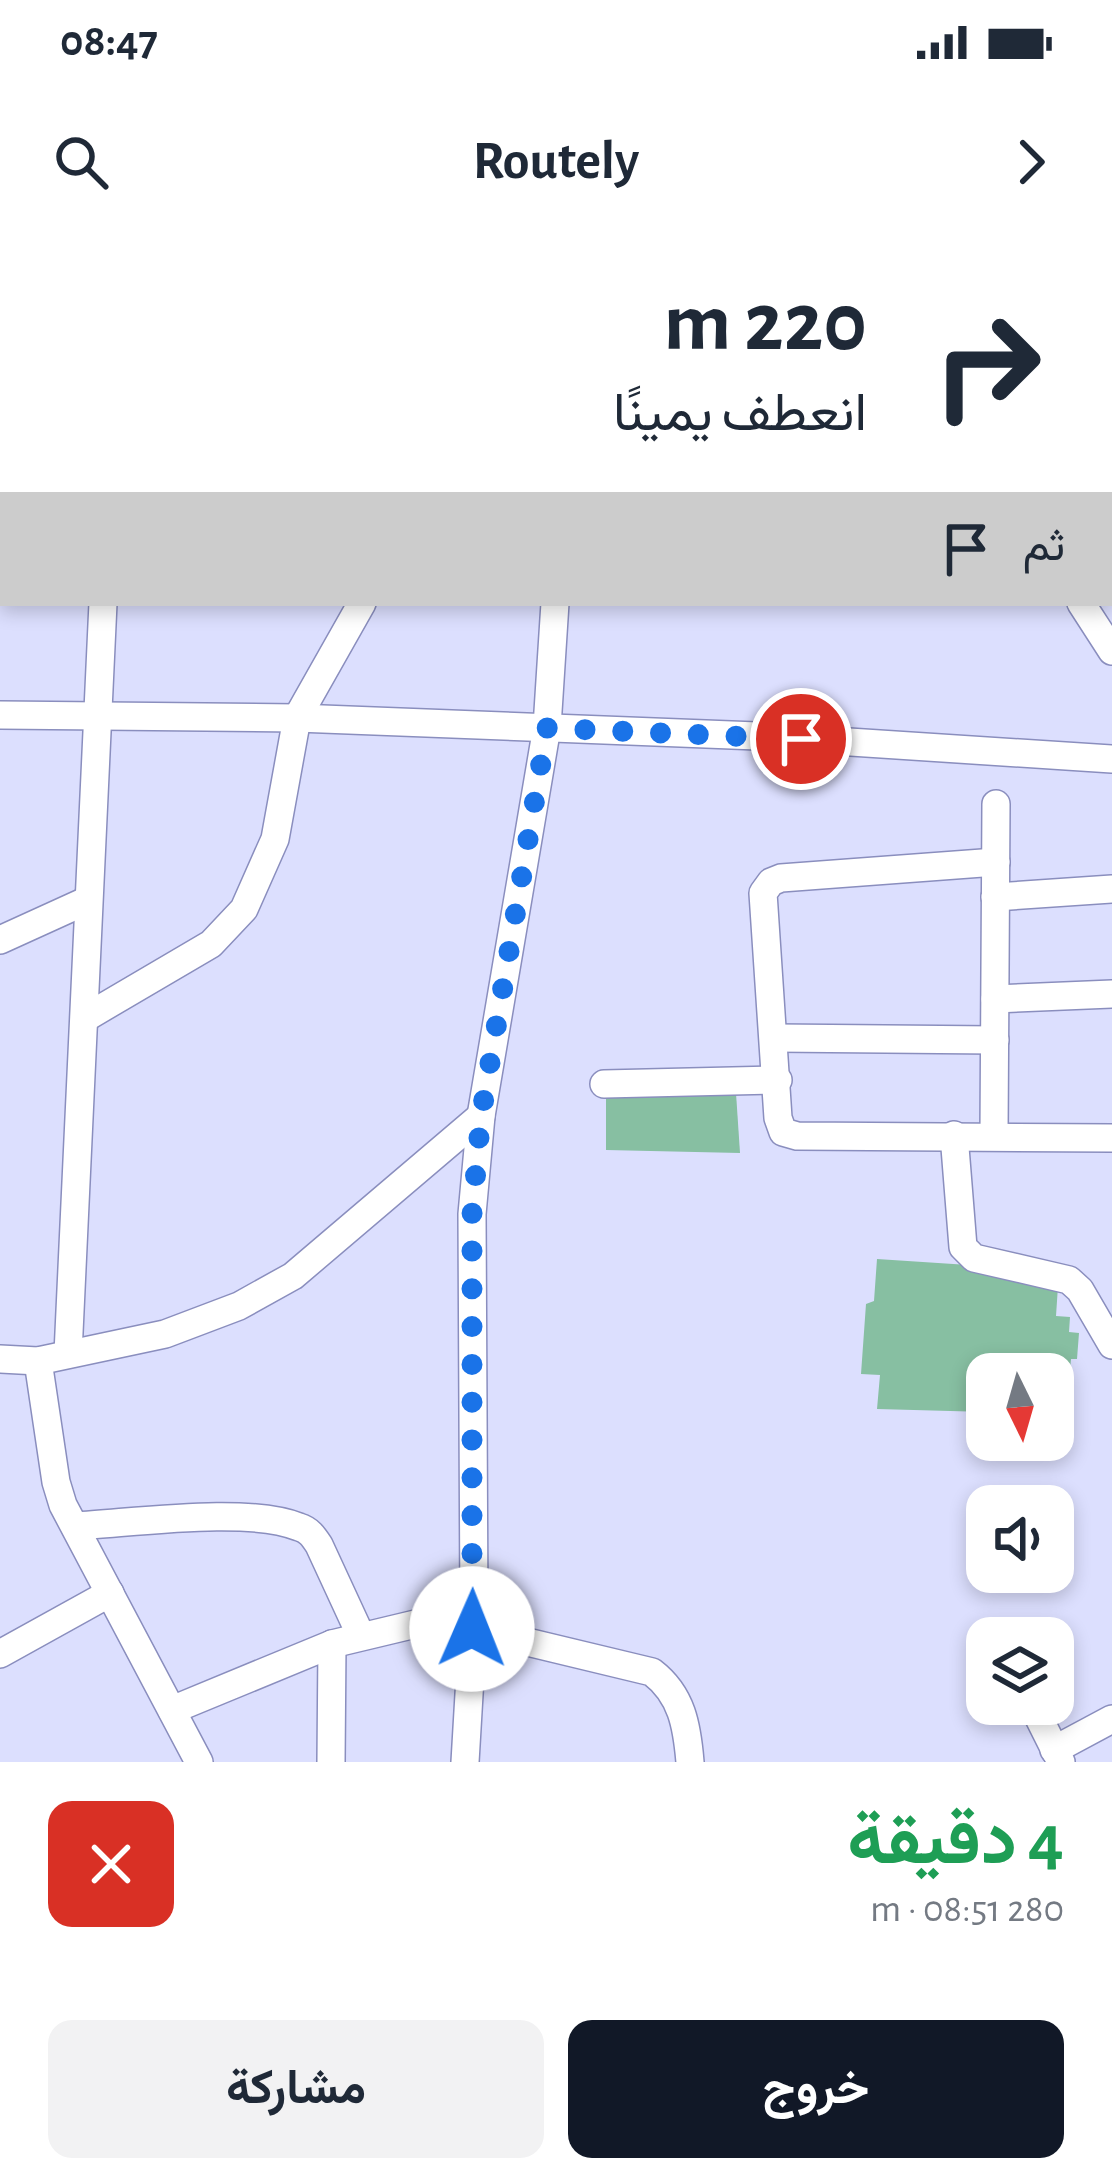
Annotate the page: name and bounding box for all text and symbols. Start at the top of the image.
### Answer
text: 08:47 [60,19,158,64]
icon: search [48,129,114,195]
icon: forward [998,129,1064,195]
text: Routely [473,135,639,189]
text: 220 m [664,282,867,366]
icon: right [909,288,1065,444]
text: انعطف يمينًا [613,387,867,441]
icon: arrive [933,516,999,582]
text: ثم [1023,524,1065,569]
pin [750,688,852,790]
icon: arrive [768,706,834,772]
north arrow [966,1353,1074,1461]
map controls [966,1353,1074,1725]
button: sound [966,1485,1074,1593]
position arrow [409,1566,535,1692]
button: layers [966,1617,1074,1725]
button: close [48,1801,174,1927]
text: 4 دقيقة [847,1805,1064,1877]
text: 280 m · 08:51 [870,1890,1064,1929]
button: مشاركة [48,2020,544,2158]
button: خروج [568,2020,1064,2158]

